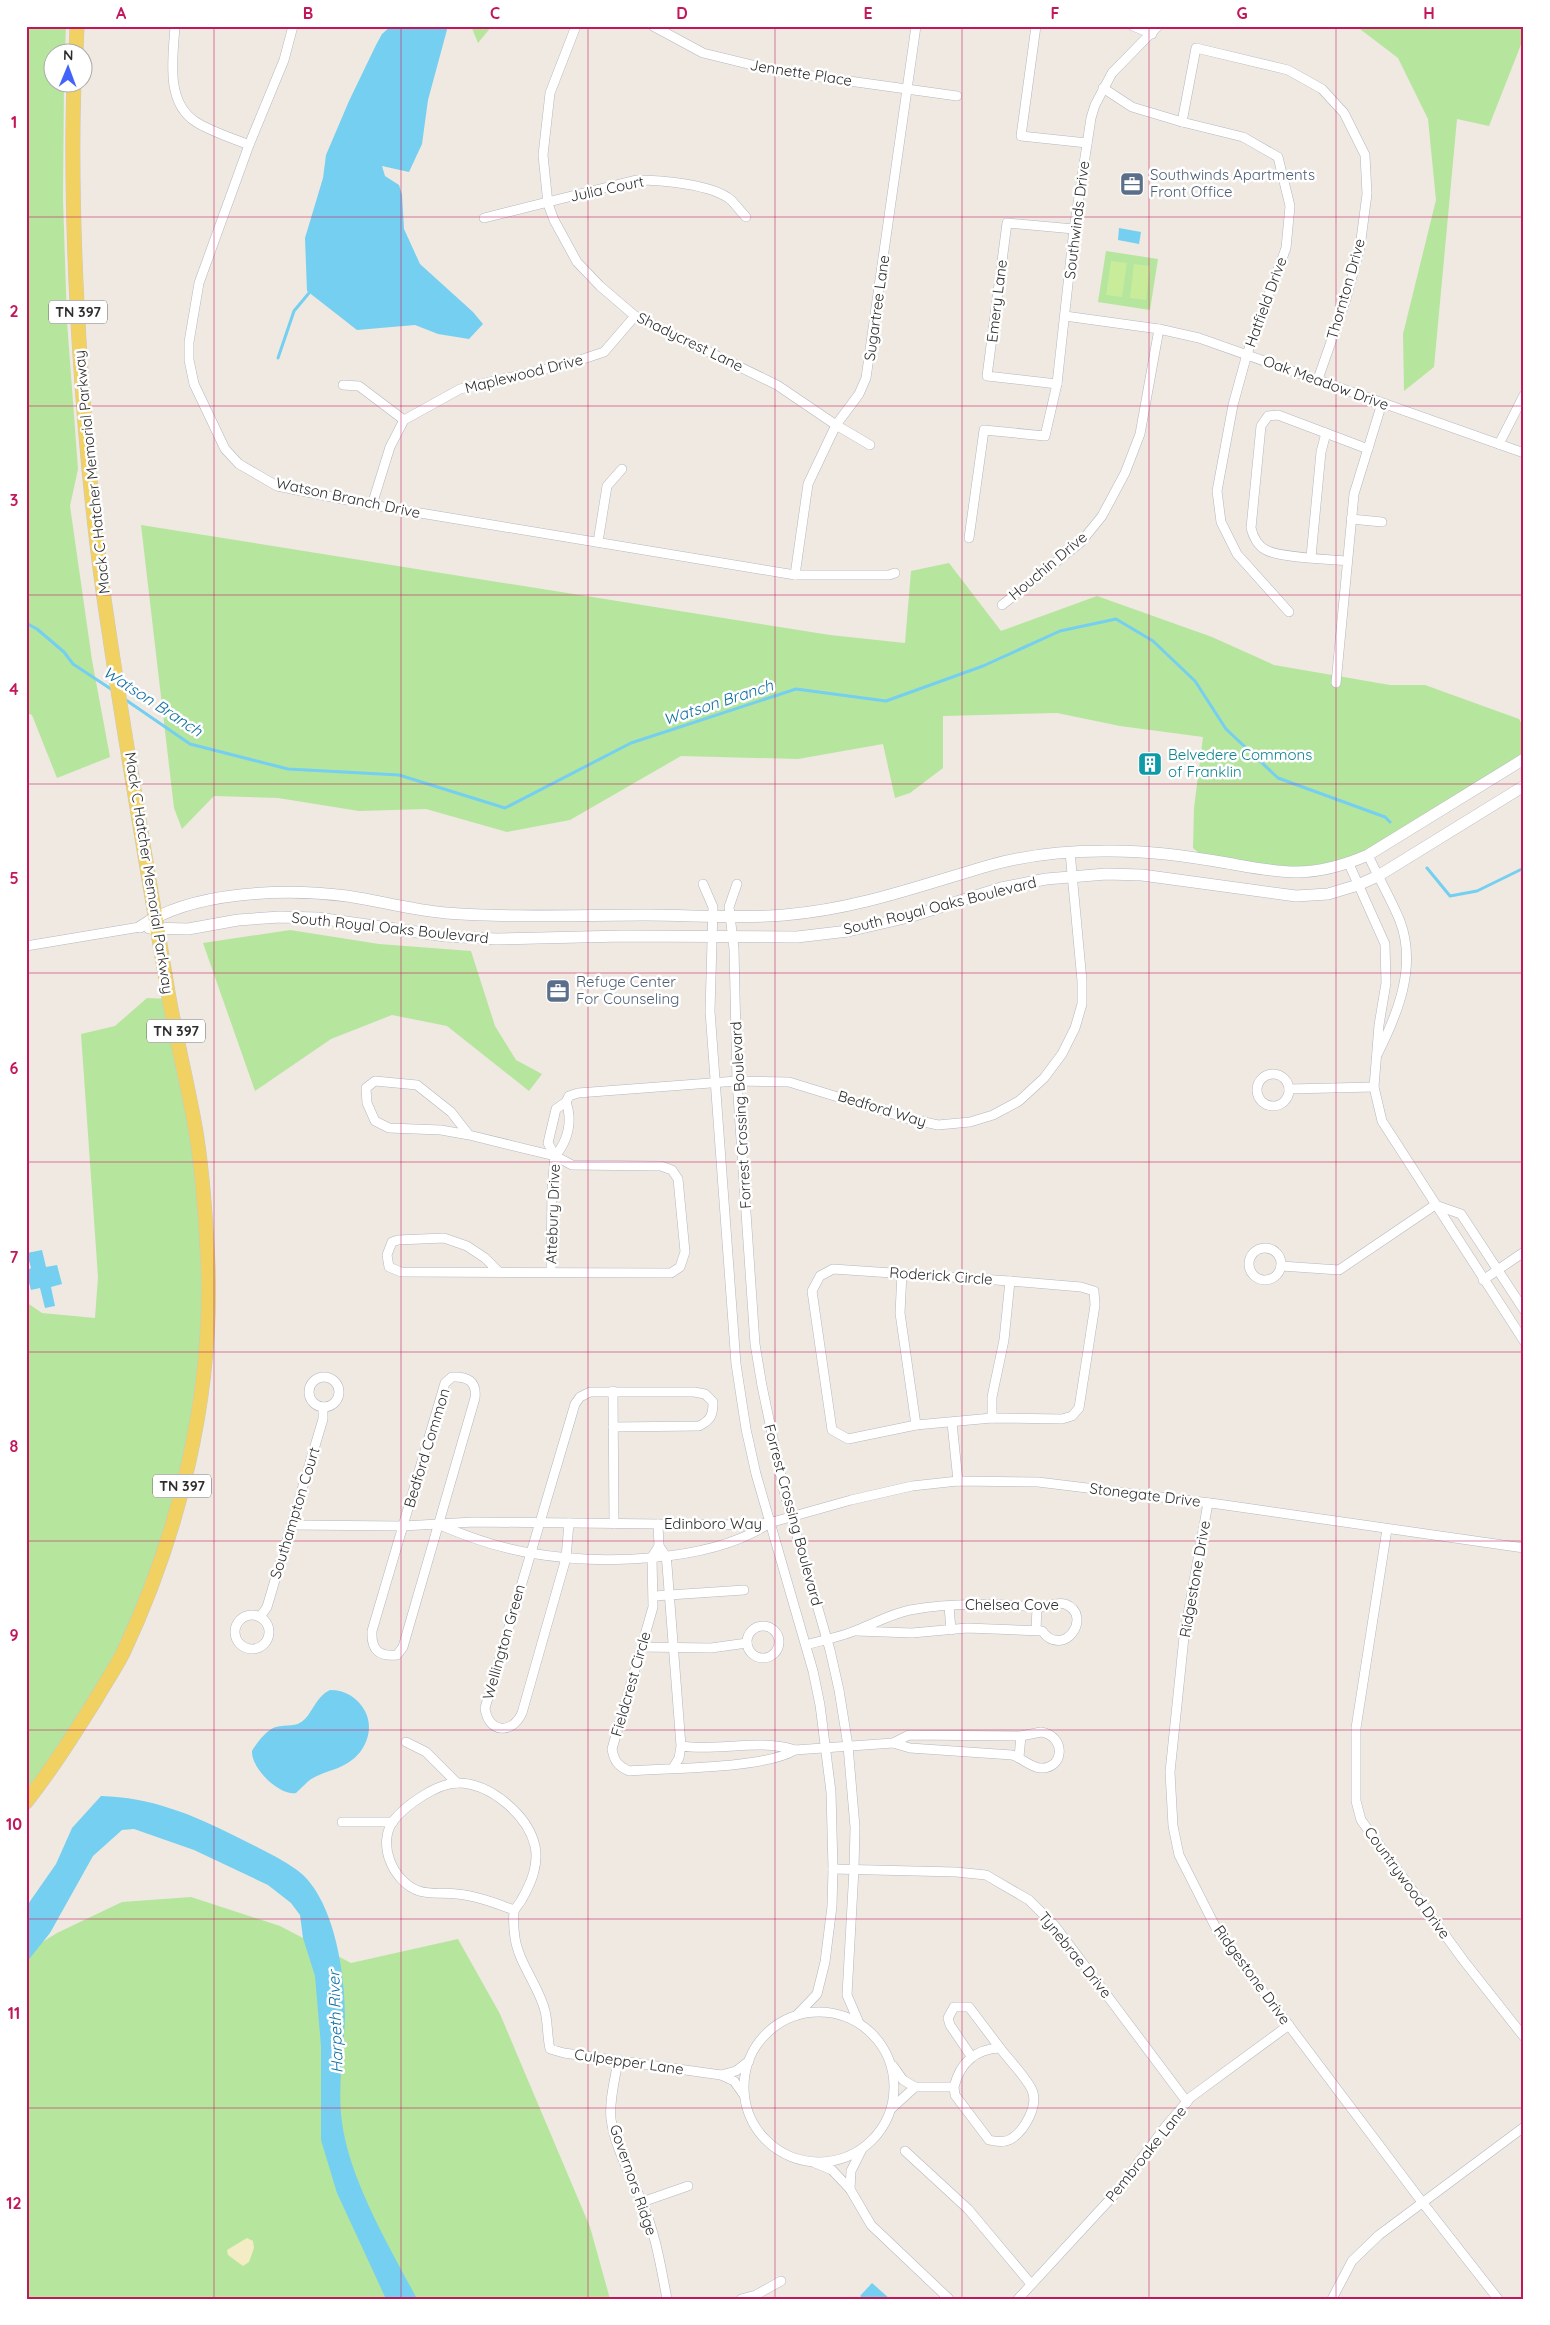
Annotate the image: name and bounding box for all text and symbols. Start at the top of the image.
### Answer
text: A [116,3,127,23]
text: B [303,3,313,23]
text: C [490,3,500,23]
text: D [676,3,688,23]
text: E [863,3,873,23]
text: F [1051,3,1060,23]
text: G [1236,3,1248,23]
text: H [1423,3,1435,23]
north arrow [42,42,92,92]
text: N [63,46,74,64]
street label: Jennette Place [749,55,854,90]
text: 1 [11,112,17,132]
street label: Southwinds Drive [1060,160,1093,280]
place label: Southwinds Apartments Front Office [1150,165,1315,201]
street label: Julia Court [568,171,646,206]
office icon: Southwinds Apartments Front Office [1119,171,1145,197]
street label: Thornton Drive [1322,236,1369,341]
street label: Sugartree Lane [860,254,893,362]
street label: Hatfield Drive [1240,254,1291,350]
street label: Emery Lane [982,258,1011,343]
road number: TN 397 [49,300,107,324]
text: 2 [9,301,19,321]
street label: Shadycrest Lane [634,308,746,375]
street label: Mack C Hatcher Memorial Parkway [69,349,114,595]
street label: Maplewood Drive [463,350,585,397]
street label: Oak Meadow Drive [1261,351,1392,414]
street label: Watson Branch Drive [274,473,422,522]
text: 3 [10,490,18,510]
street label: Houchin Drive [1005,527,1091,604]
water label: Watson Branch [100,662,207,741]
water label: Watson Branch [661,675,776,729]
text: 4 [9,679,19,699]
place label: Belvedere Commons of Franklin [1168,745,1312,781]
street label: Mack C Hatcher Memorial Parkway [121,751,178,995]
building icon: Belvedere Commons of Franklin [1137,751,1163,777]
text: 5 [9,868,19,888]
street label: South Royal Oaks Boulevard [841,872,1038,939]
street label: South Royal Oaks Boulevard [291,908,490,947]
place label: Refuge Center For Counseling [576,972,679,1008]
office icon: Refuge Center For Counseling [545,978,571,1004]
road number: TN 397 [147,1019,205,1042]
street label: Forrest Crossing Boulevard [726,1021,755,1209]
text: 6 [10,1058,19,1078]
street label: Bedford Way [835,1086,929,1131]
street label: Attebury Drive [541,1164,564,1264]
text: 7 [10,1247,19,1267]
street label: Roderick Circle [889,1262,993,1289]
street label: Bedford Common [399,1386,454,1510]
street label: Forrest Crossing Boulevard [760,1422,827,1608]
text: 8 [10,1436,19,1456]
street label: Southampton Court [265,1445,324,1581]
road number: TN 397 [153,1474,211,1498]
street label: Stonegate Drive [1088,1478,1202,1511]
street label: Edinboro Way [664,1514,762,1533]
street label: Ridgestone Drive [1175,1519,1214,1639]
street label: Wellington Green [478,1582,529,1702]
street label: Chelsea Cove [965,1595,1059,1614]
text: 9 [9,1625,19,1645]
street label: Fieldcrest Circle [606,1629,655,1739]
text: 10 [6,1814,22,1834]
street label: Countrywood Drive [1360,1823,1455,1943]
street label: Tynebrae Drive [1035,1908,1116,2002]
street label: Ridgestone Drive [1210,1921,1295,2028]
water label: Harpeth River [323,1968,347,2074]
text: 11 [8,2003,20,2023]
street label: Culpepper Lane [573,2044,685,2079]
street label: Pembroake Lane [1101,2102,1190,2206]
street label: Governors Ridge [606,2122,661,2238]
text: 12 [6,2193,22,2213]

